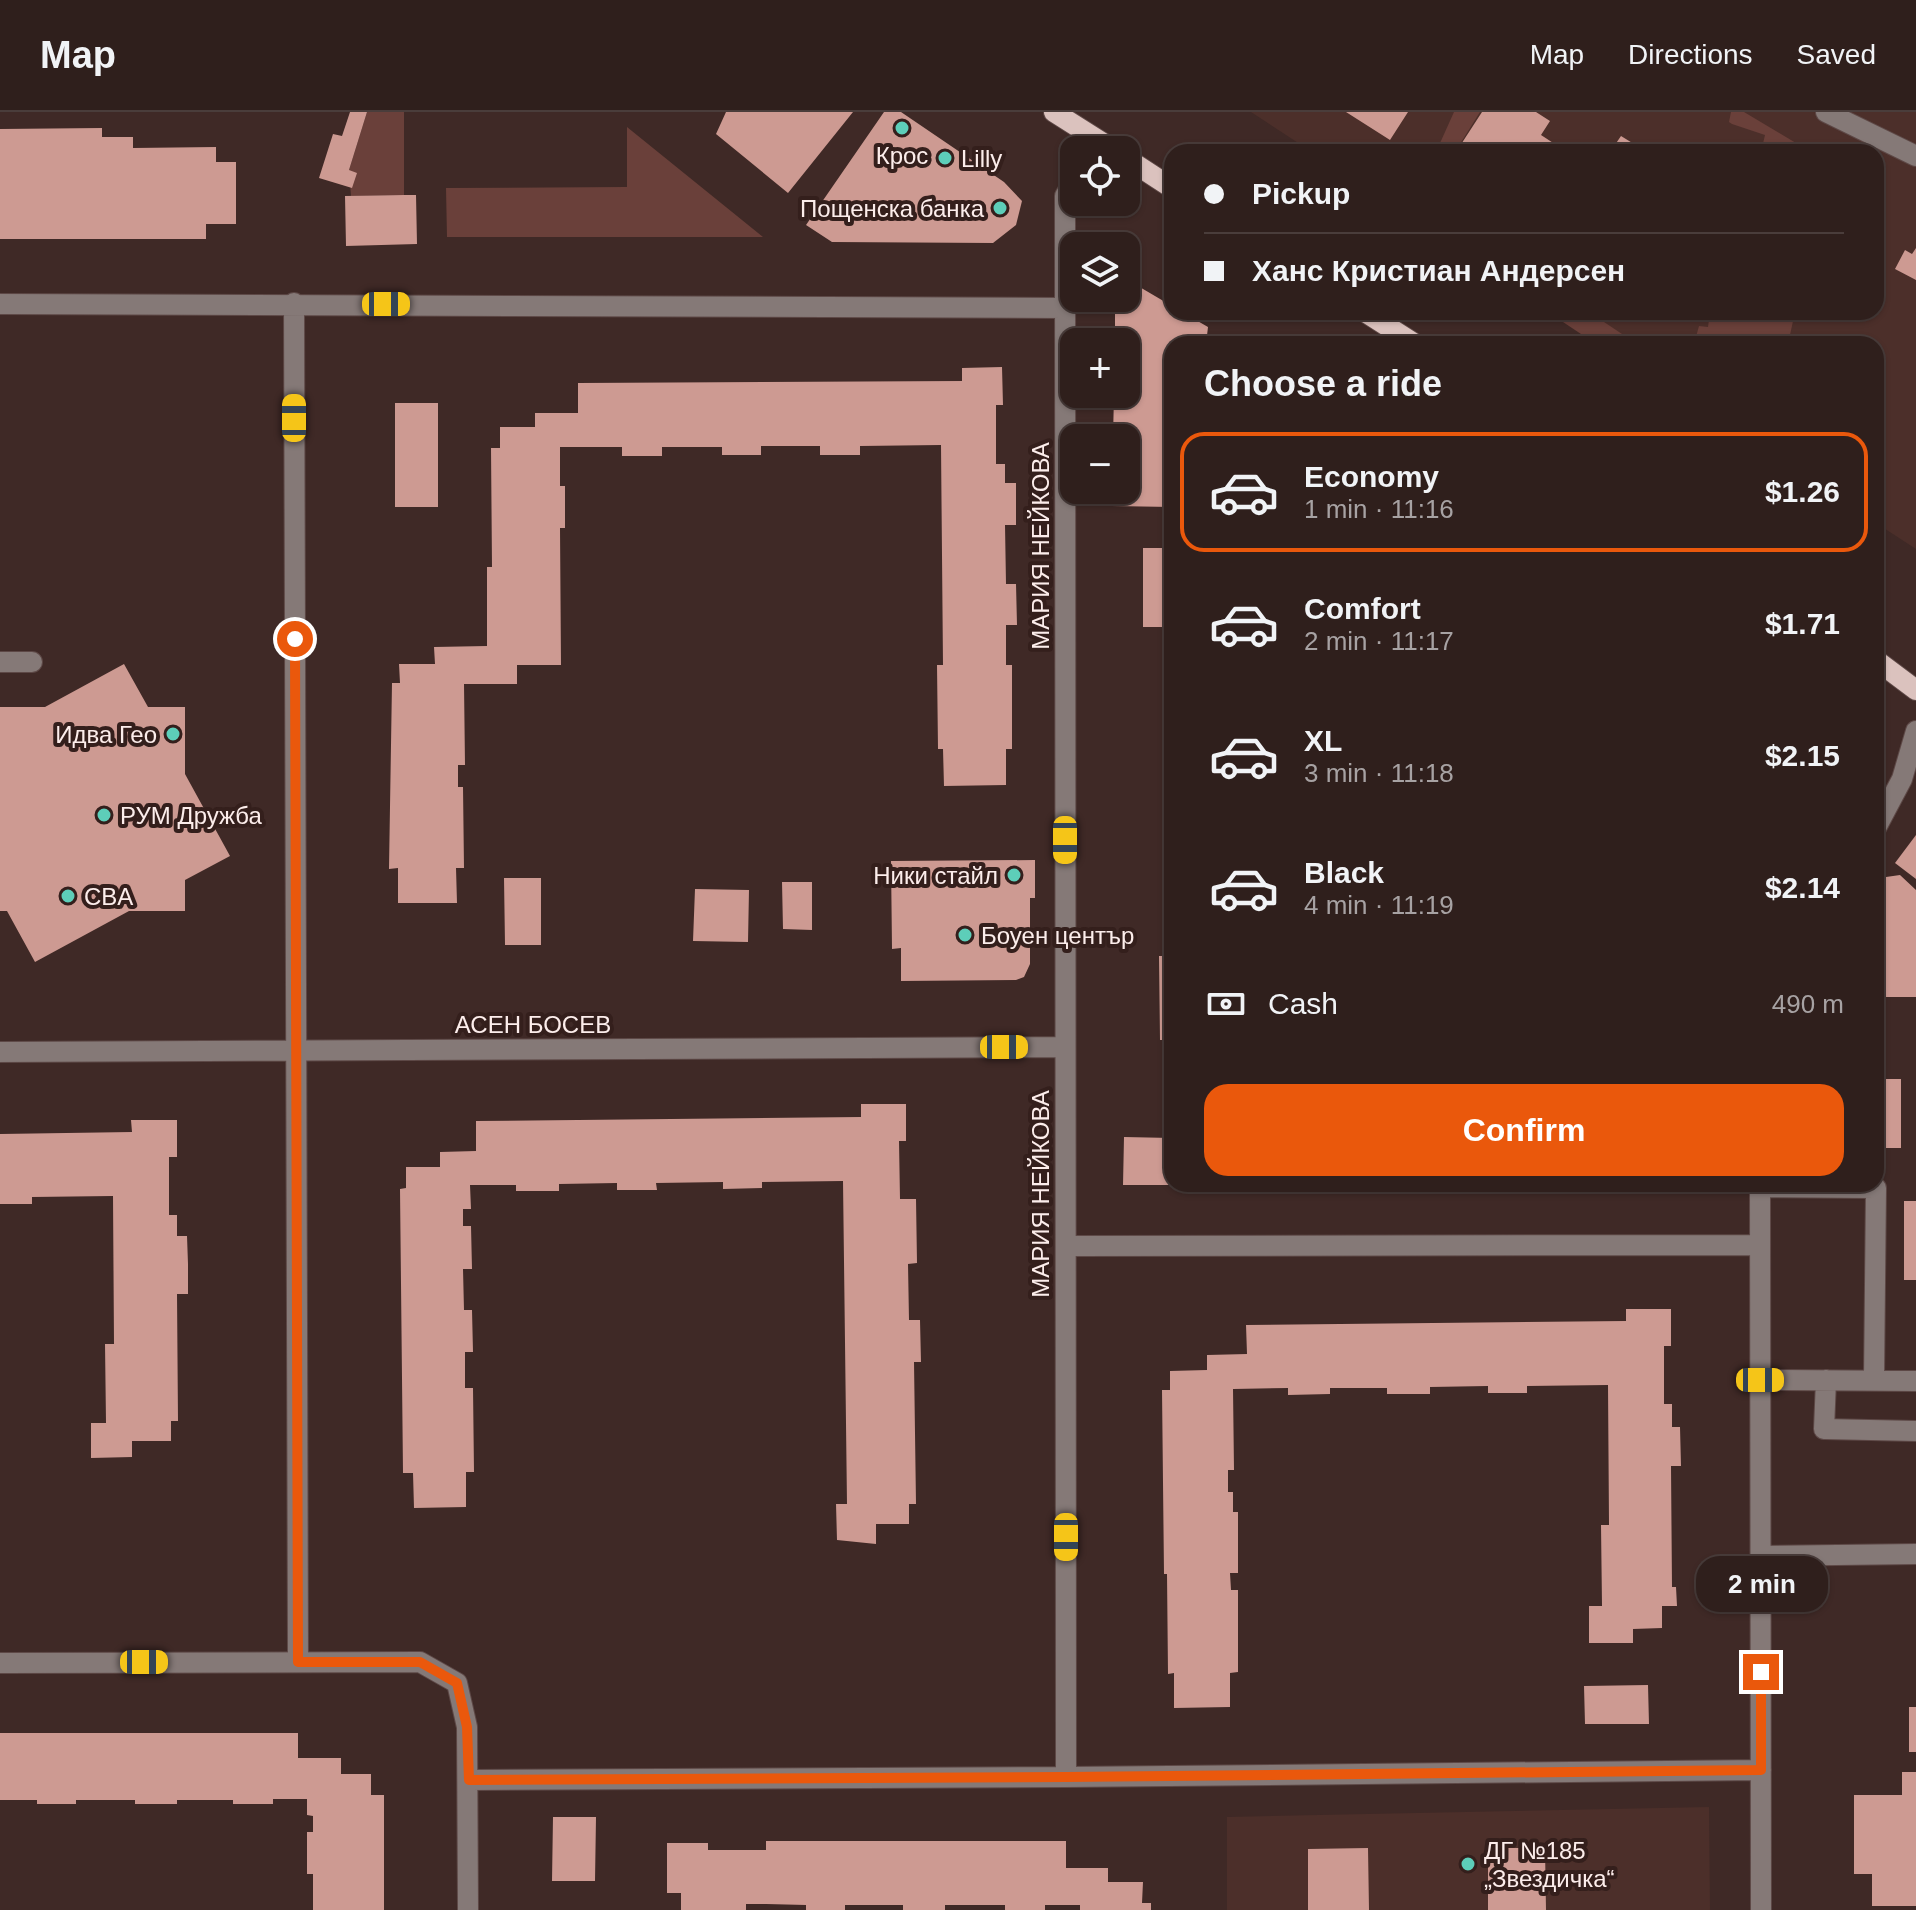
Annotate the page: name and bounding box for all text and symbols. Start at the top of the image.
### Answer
text: Map [40,34,116,76]
text: Map [1530,39,1584,70]
text: Directions [1628,39,1753,70]
text: Saved [1797,39,1876,70]
marker: Крос [893,119,911,137]
map controls [1060,136,1140,504]
button: locate [1060,136,1140,216]
place label: Крос [876,142,928,169]
place label: Lilly [961,145,1002,172]
marker: Lilly [936,149,954,167]
text: Pickup [1252,177,1350,210]
place label: Пощенска банка [800,195,985,222]
marker: Пощенска банка [991,199,1009,217]
button: layers [1060,232,1140,312]
text: Ханс Кристиан Андерсен [1252,254,1625,287]
car [362,292,410,316]
button: + [1060,328,1140,408]
text: Choose a ride [1204,363,1442,404]
car [282,394,306,442]
button: − [1060,424,1140,504]
street label: МАРИЯ НЕЙКОВА [1027,442,1054,650]
icon: car [1208,456,1280,528]
text: Economy [1304,460,1439,493]
text: $1.26 [1765,475,1840,508]
text: 1 min · 11:16 [1304,494,1454,524]
icon: car [1208,588,1280,660]
text: Comfort [1304,592,1421,625]
text: $1.71 [1765,607,1840,640]
route start [277,621,313,657]
text: 2 min · 11:17 [1304,626,1454,656]
icon: car [1208,720,1280,792]
place label: Идва Гео [55,721,157,748]
text: XL [1304,724,1342,757]
marker: Идва Гео [164,725,182,743]
text: $2.15 [1765,739,1840,772]
text: 3 min · 11:18 [1304,758,1454,788]
place label: РУМ Дружба [120,802,263,829]
marker: РУМ Дружба [95,806,113,824]
car [1053,816,1077,864]
icon: car [1208,852,1280,924]
text: Black [1304,856,1384,889]
place label: Ники стайл [873,862,998,889]
marker: Ники стайл [1005,866,1023,884]
text: $2.14 [1765,871,1840,904]
place label: CBA [84,883,133,910]
marker: CBA [59,887,77,905]
text: 4 min · 11:19 [1304,890,1454,920]
place label: Боуен център [981,922,1134,949]
marker: Боуен център [956,926,974,944]
icon: cash [1204,982,1248,1026]
text: Cash [1268,987,1338,1020]
text: 490 m [1772,989,1844,1019]
street label: АСЕН БОСЕВ [455,1011,611,1038]
car [980,1035,1028,1059]
button: Confirm [1204,1084,1844,1176]
street label: МАРИЯ НЕЙКОВА [1027,1090,1054,1298]
car [1736,1368,1784,1392]
car [1054,1513,1078,1561]
callout: 2 min [1695,1556,1827,1612]
text: 2 min [1728,1569,1796,1599]
car [120,1650,168,1674]
route end [1743,1654,1779,1690]
place label: ДГ №185 „Звездичка“ [1484,1837,1615,1892]
marker: ДГ №185 „Звездичка“ [1459,1855,1477,1873]

